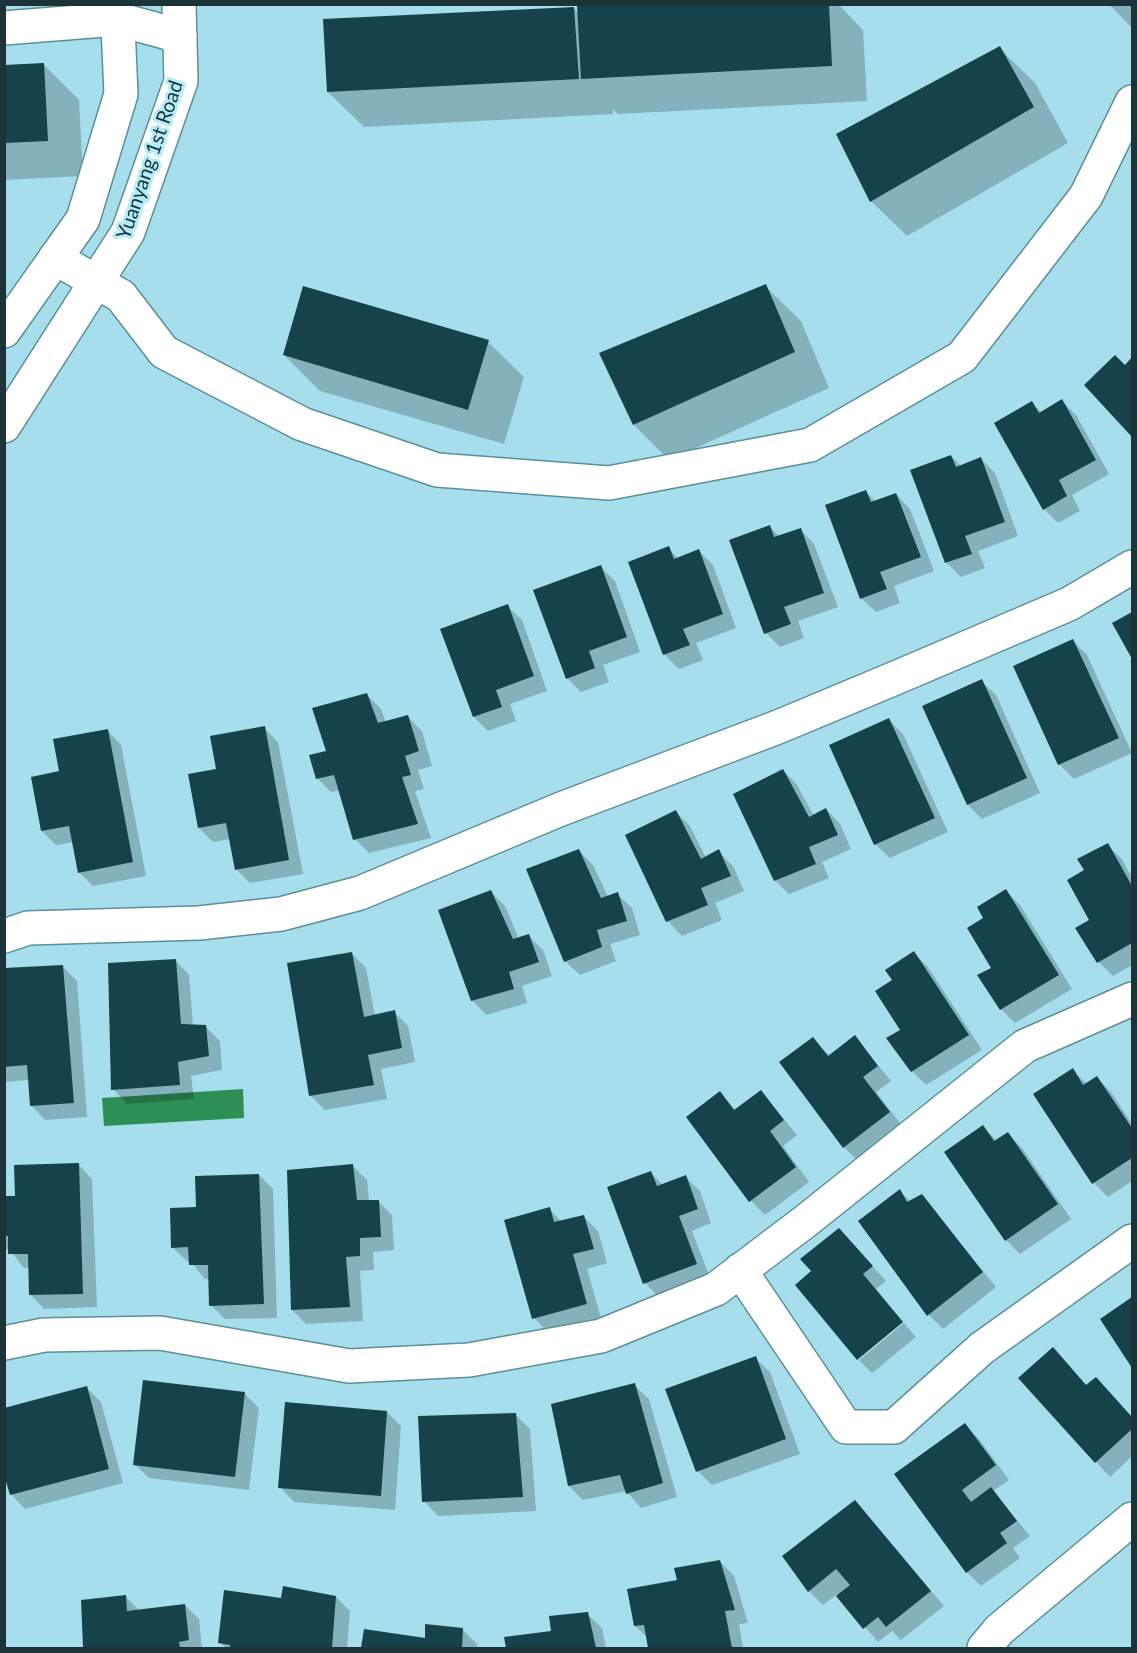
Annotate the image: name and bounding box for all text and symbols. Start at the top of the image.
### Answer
street label: Yuanyang 1st Road [112,77,188,243]

